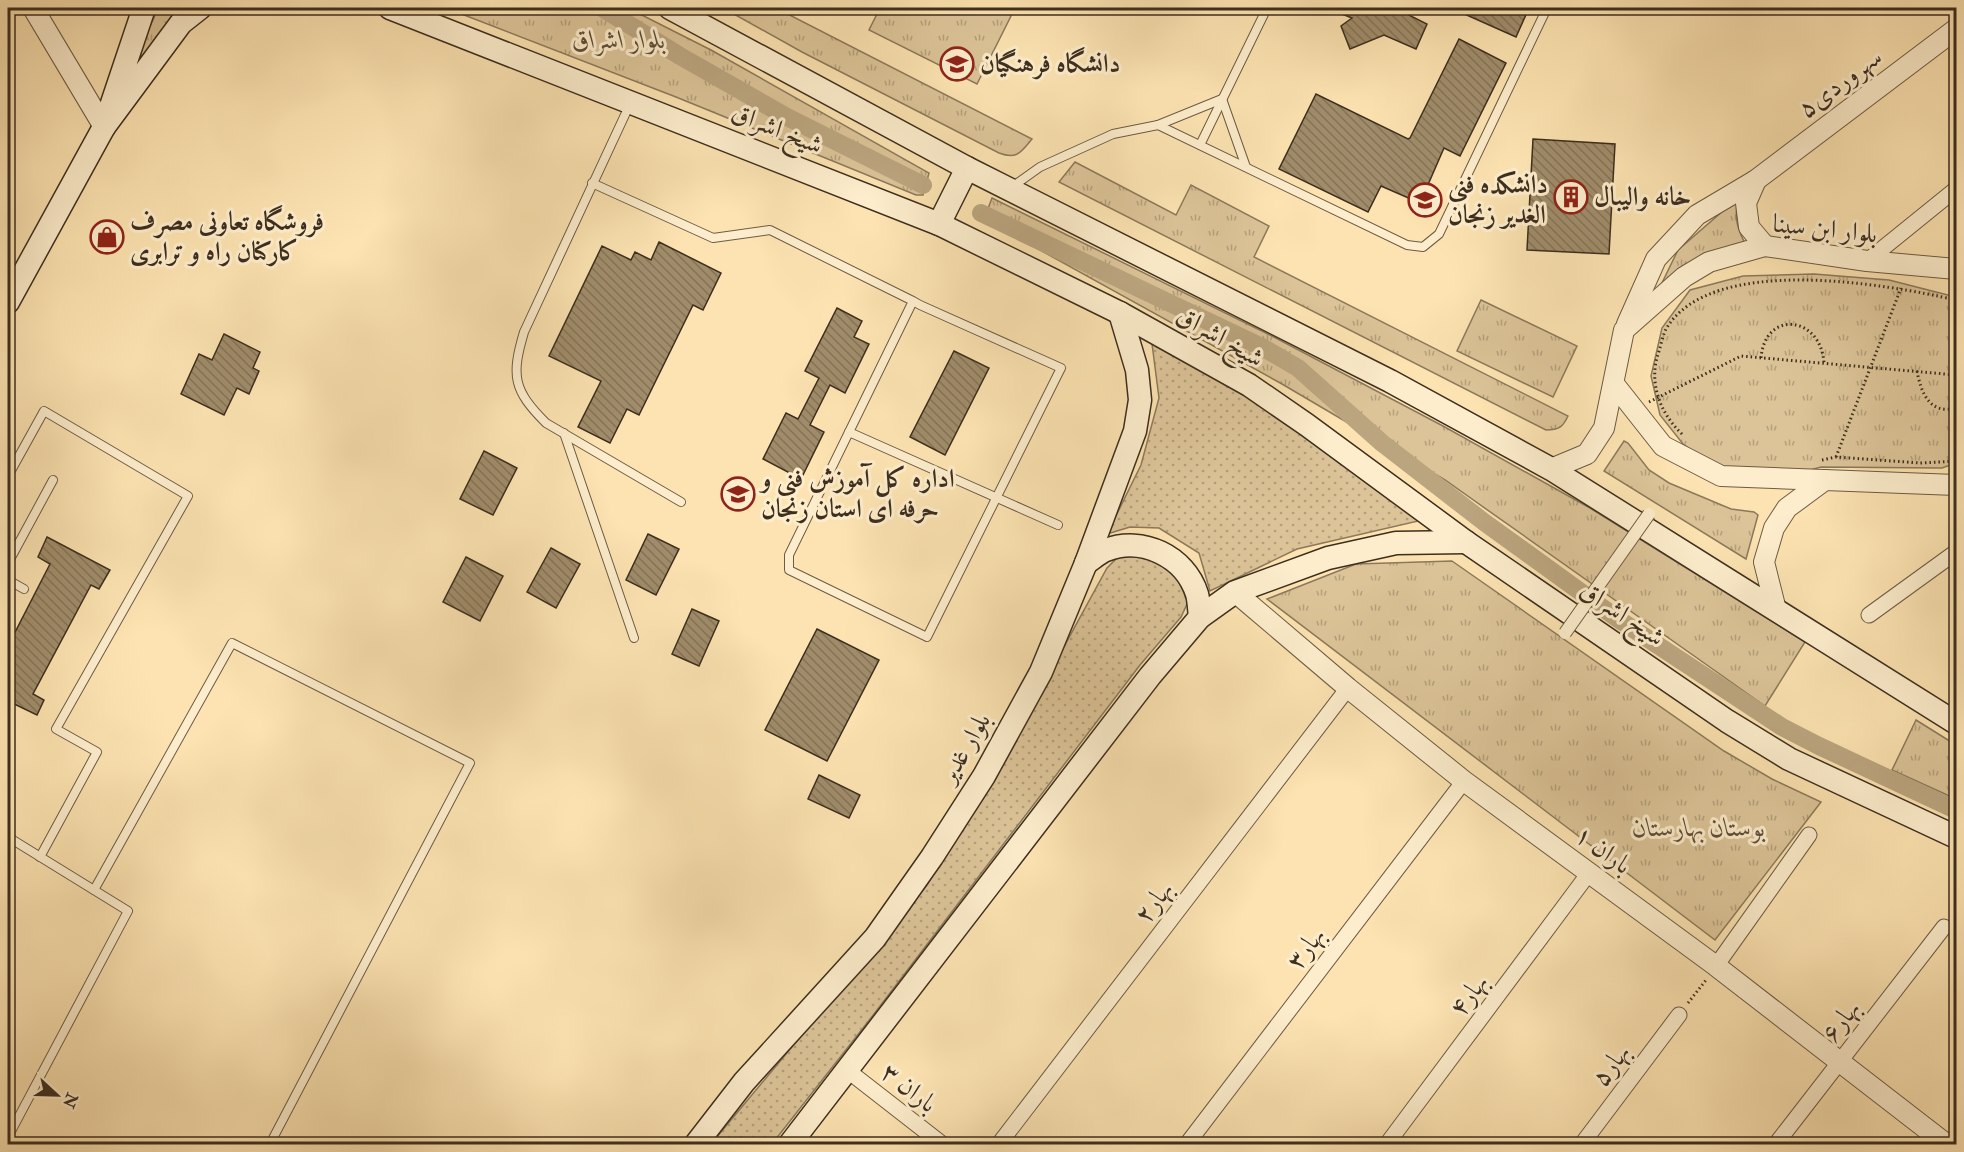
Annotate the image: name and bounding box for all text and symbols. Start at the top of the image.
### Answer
park label: بلوار اشراق [572,24,666,56]
street label: سهروردی۵ [1791,41,1889,125]
school or university icon: دانشگاه فرهنگیان [939,46,975,82]
place label: دانشگاه فرهنگیان [980,46,1120,80]
street label: شیخ اشراق [724,96,827,168]
place label: دانشکده فنی الغدیر زنجان [1448,169,1548,231]
building icon: خانه والیبال [1553,179,1589,215]
place label: خانه والیبال [1594,181,1691,213]
school or university icon: دانشکده فنی الغدیر زنجان [1407,182,1443,218]
place label: فروشگاه تعاونی مصرف کارکنان راه و ترابری [130,204,324,268]
street label: بلوار ابن سینا [1771,208,1879,250]
shop icon: فروشگاه تعاونی مصرف کارکنان راه و ترابری [89,219,125,255]
street label: شیخ اشراق [1167,299,1269,381]
place label: اداره کل آموزش فنی و حرفه ای استان زنجان [758,462,955,525]
school or university icon: اداره کل آموزش فنی و حرفه ای استان زنجان [720,476,756,512]
street label: شیخ اشراق [1569,574,1671,660]
street label: بلوار غدیر [931,707,998,792]
park label: بوستان بهارستان [1632,812,1766,844]
street label: باران ۱ [1568,819,1638,881]
street label: بهار۲ [1128,874,1180,930]
street label: بهار۳ [1280,920,1332,976]
street label: بهار۴ [1443,967,1495,1023]
street label: بهار۶ [1814,993,1868,1049]
street label: بهار۵ [1585,1037,1637,1093]
street label: باران ۳ [875,1056,943,1120]
north arrow [27,1065,87,1125]
text: N [58,1089,82,1111]

